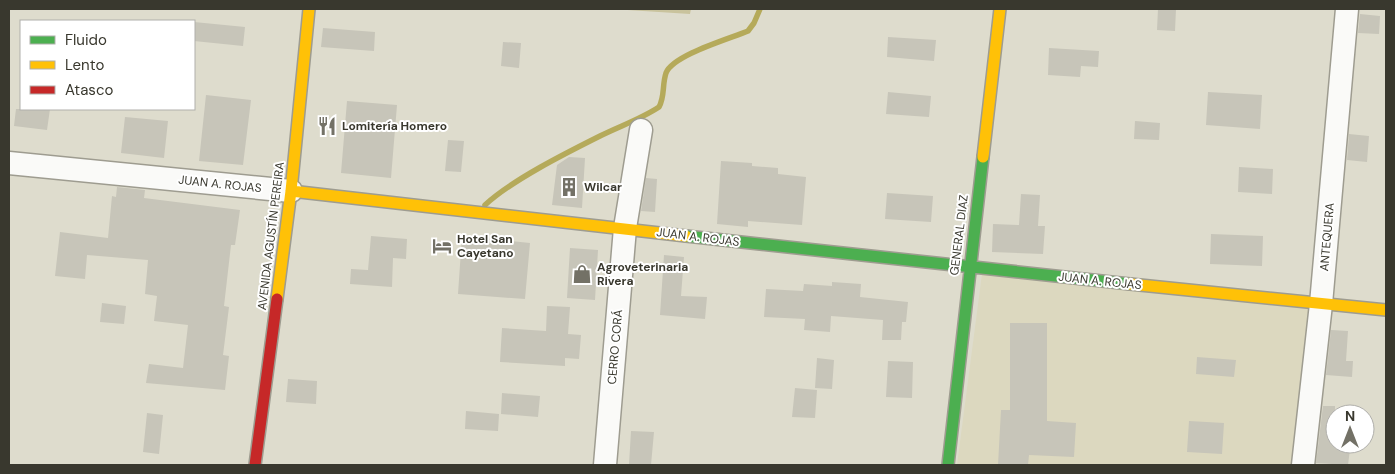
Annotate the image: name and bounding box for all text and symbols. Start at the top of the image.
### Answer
legend [20,20,195,110]
text: Fluido [65,30,107,50]
text: Lento [65,55,104,75]
text: Atasco [65,80,113,100]
restaurant icon: Lomitería Homero [316,115,338,137]
place label: Lomitería Homero [342,118,447,134]
street label: AVENIDA AGUSTÍN PEREIRA [254,161,288,311]
street label: JUAN A. ROJAS [178,172,262,196]
building icon: Wilcar [558,176,580,198]
place label: Wilcar [584,179,622,195]
street label: GENERAL DIAZ [946,194,972,276]
street label: ANTEQUERA [1316,202,1338,272]
street label: JUAN A. ROJAS [656,224,740,250]
place label: Hotel San Cayetano [457,231,514,261]
hotel icon: Hotel San Cayetano [431,235,453,257]
place label: Agroveterinaria Rivera [597,259,688,289]
shop icon: Agroveterinaria Rivera [571,263,593,285]
street label: JUAN A. ROJAS [1058,269,1142,293]
street label: CERRO CORÁ [604,309,626,385]
north arrow [1325,404,1375,454]
text: N [1345,407,1355,425]

